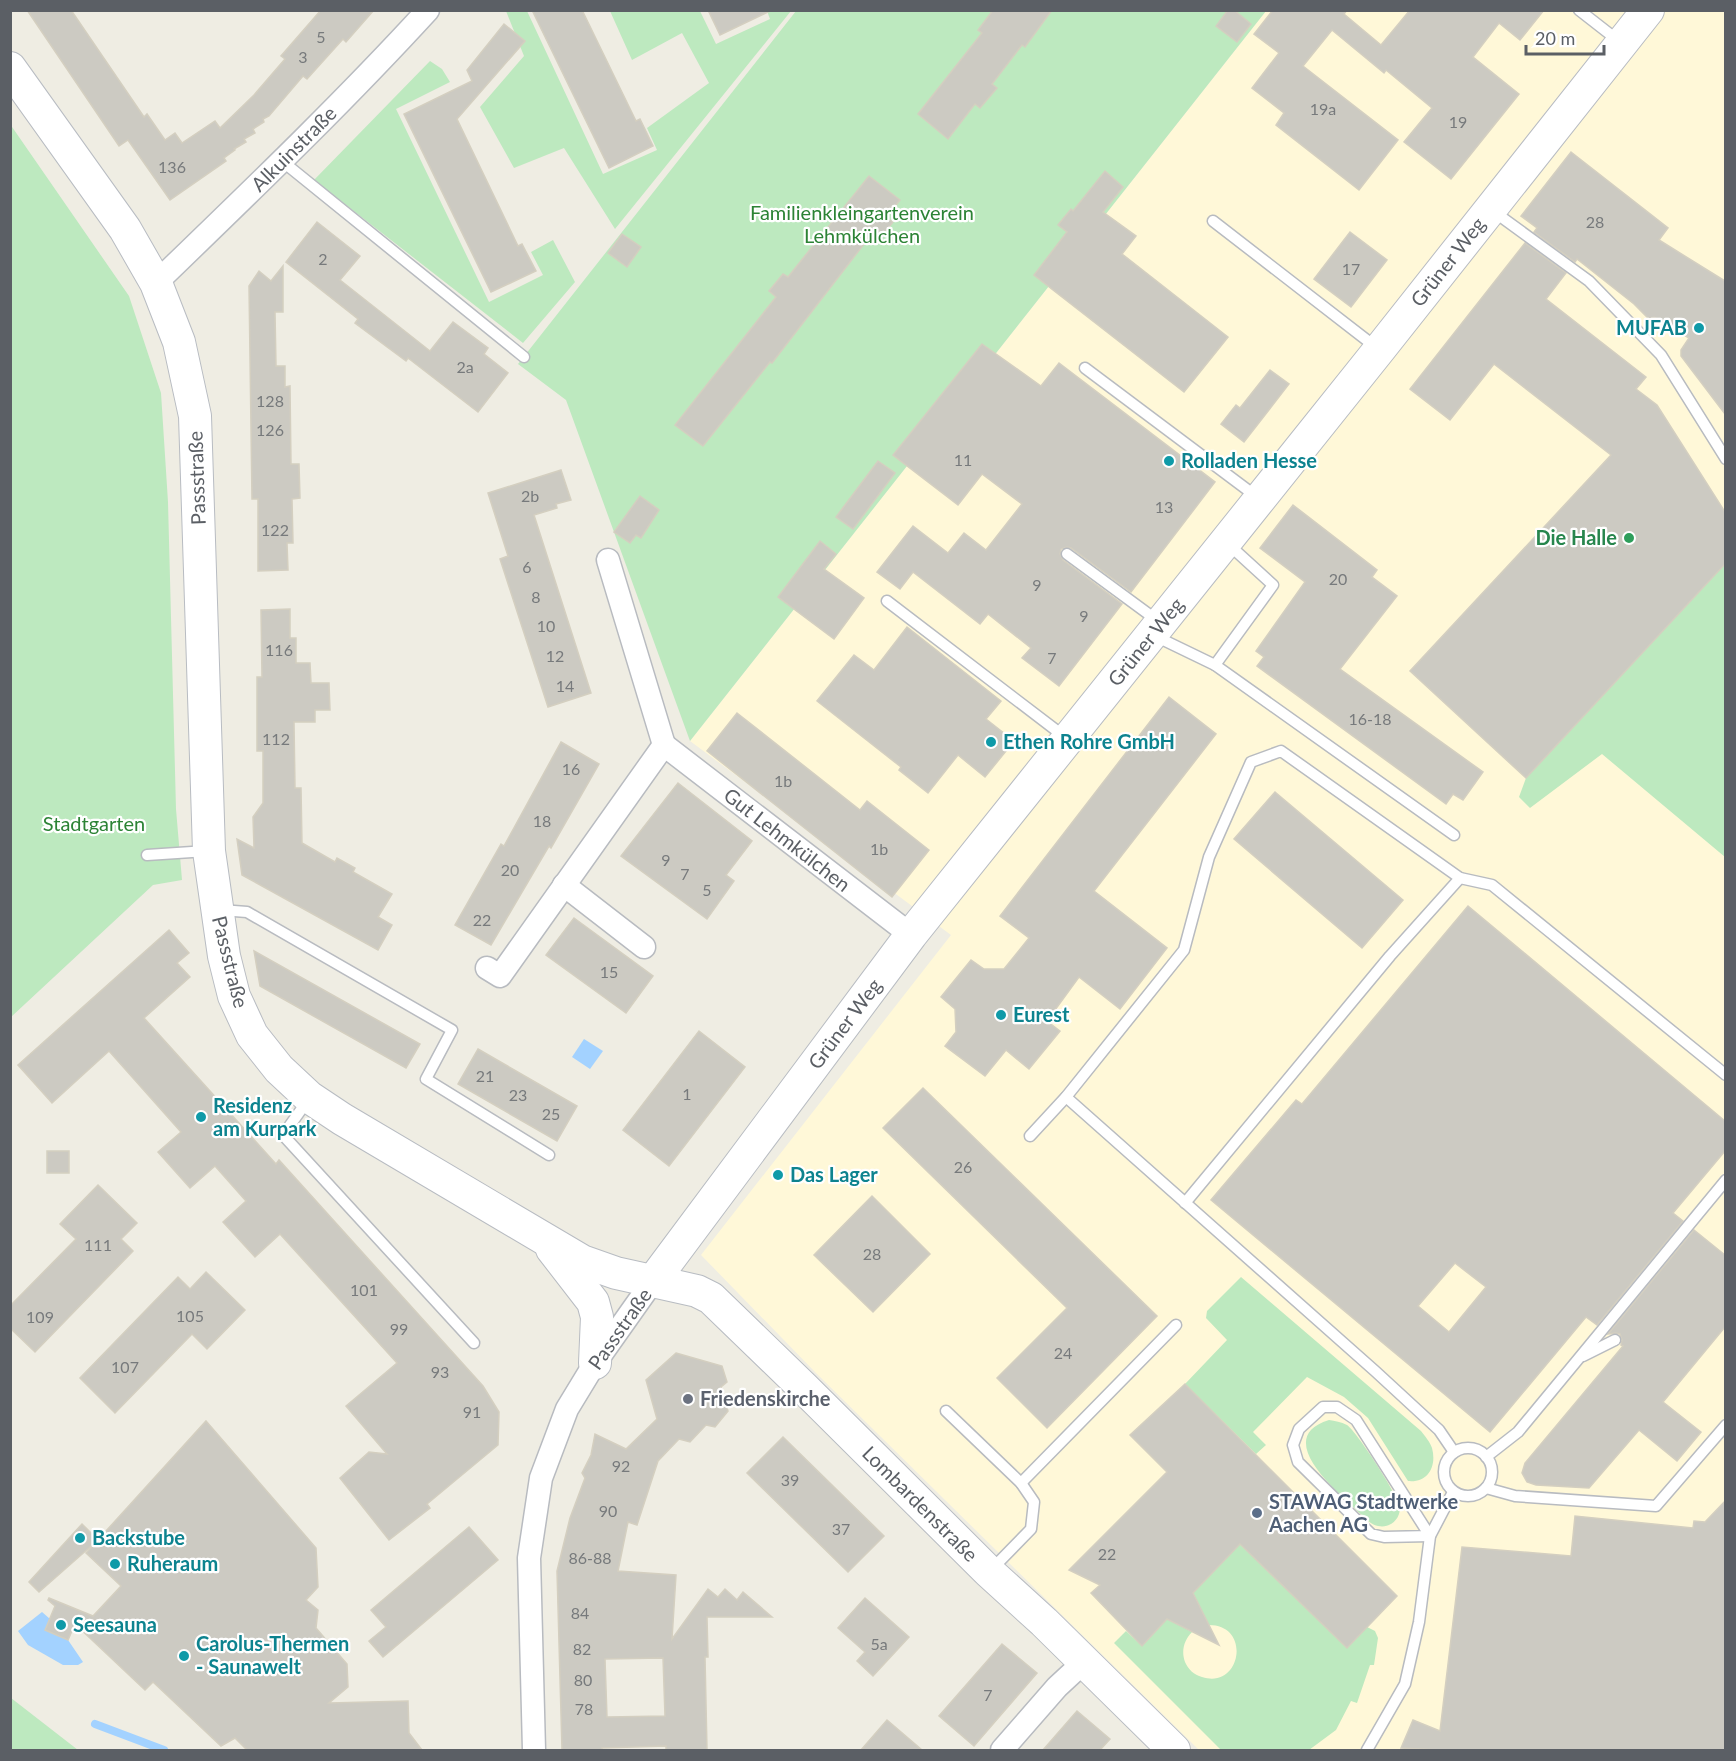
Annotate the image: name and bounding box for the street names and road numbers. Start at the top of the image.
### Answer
street label: Alkuinstraße [246,101,341,196]
street label: Grüner Weg [1405,212,1490,311]
street label: Passstraße [182,431,210,525]
street label: Grüner Weg [1102,592,1188,690]
street label: Gut Lehmkülchen [720,782,856,896]
street label: Passstraße [208,913,254,1010]
street label: Grüner Weg [802,974,886,1073]
street label: Passstraße [582,1283,656,1374]
street label: Lombardenstraße [858,1441,983,1566]

